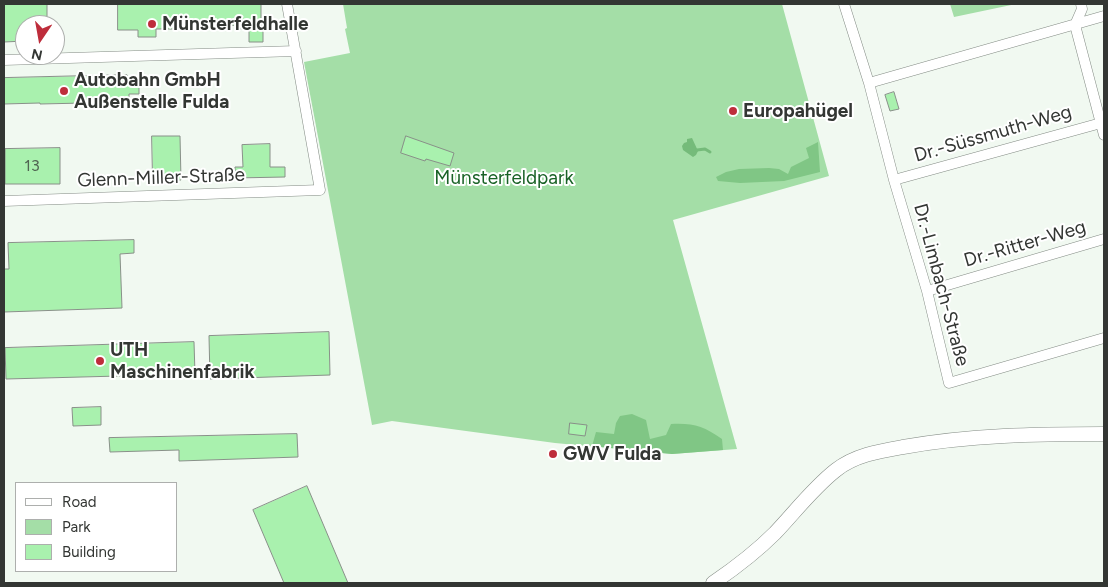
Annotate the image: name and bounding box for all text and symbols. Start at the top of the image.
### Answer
place label: Münsterfeldhalle [162,13,308,35]
north arrow [15,15,65,65]
marker: Münsterfeldhalle [146,18,158,30]
text: N [30,45,44,64]
place label: Autobahn GmbH Außenstelle Fulda [74,69,229,113]
marker: Autobahn GmbH Außenstelle Fulda [58,85,70,97]
place label: Europahügel [743,100,853,122]
street label: Dr.-Süssmuth-Weg [912,101,1074,167]
marker: Europahügel [727,105,739,117]
house number: 13 [24,156,40,176]
street label: Glenn-Miller-Straße [77,164,245,192]
park label: Münsterfeldpark [434,167,574,189]
street label: Dr.-Limbach-Straße [908,201,974,369]
street label: Dr.-Ritter-Weg [961,216,1089,272]
place label: UTH Maschinenfabrik [110,339,255,383]
marker: UTH Maschinenfabrik [94,355,106,367]
place label: GWV Fulda [563,443,661,465]
marker: GWV Fulda [547,448,559,460]
legend [15,482,178,572]
text: Road [62,493,97,511]
text: Park [62,518,91,536]
text: Building [62,543,116,561]

